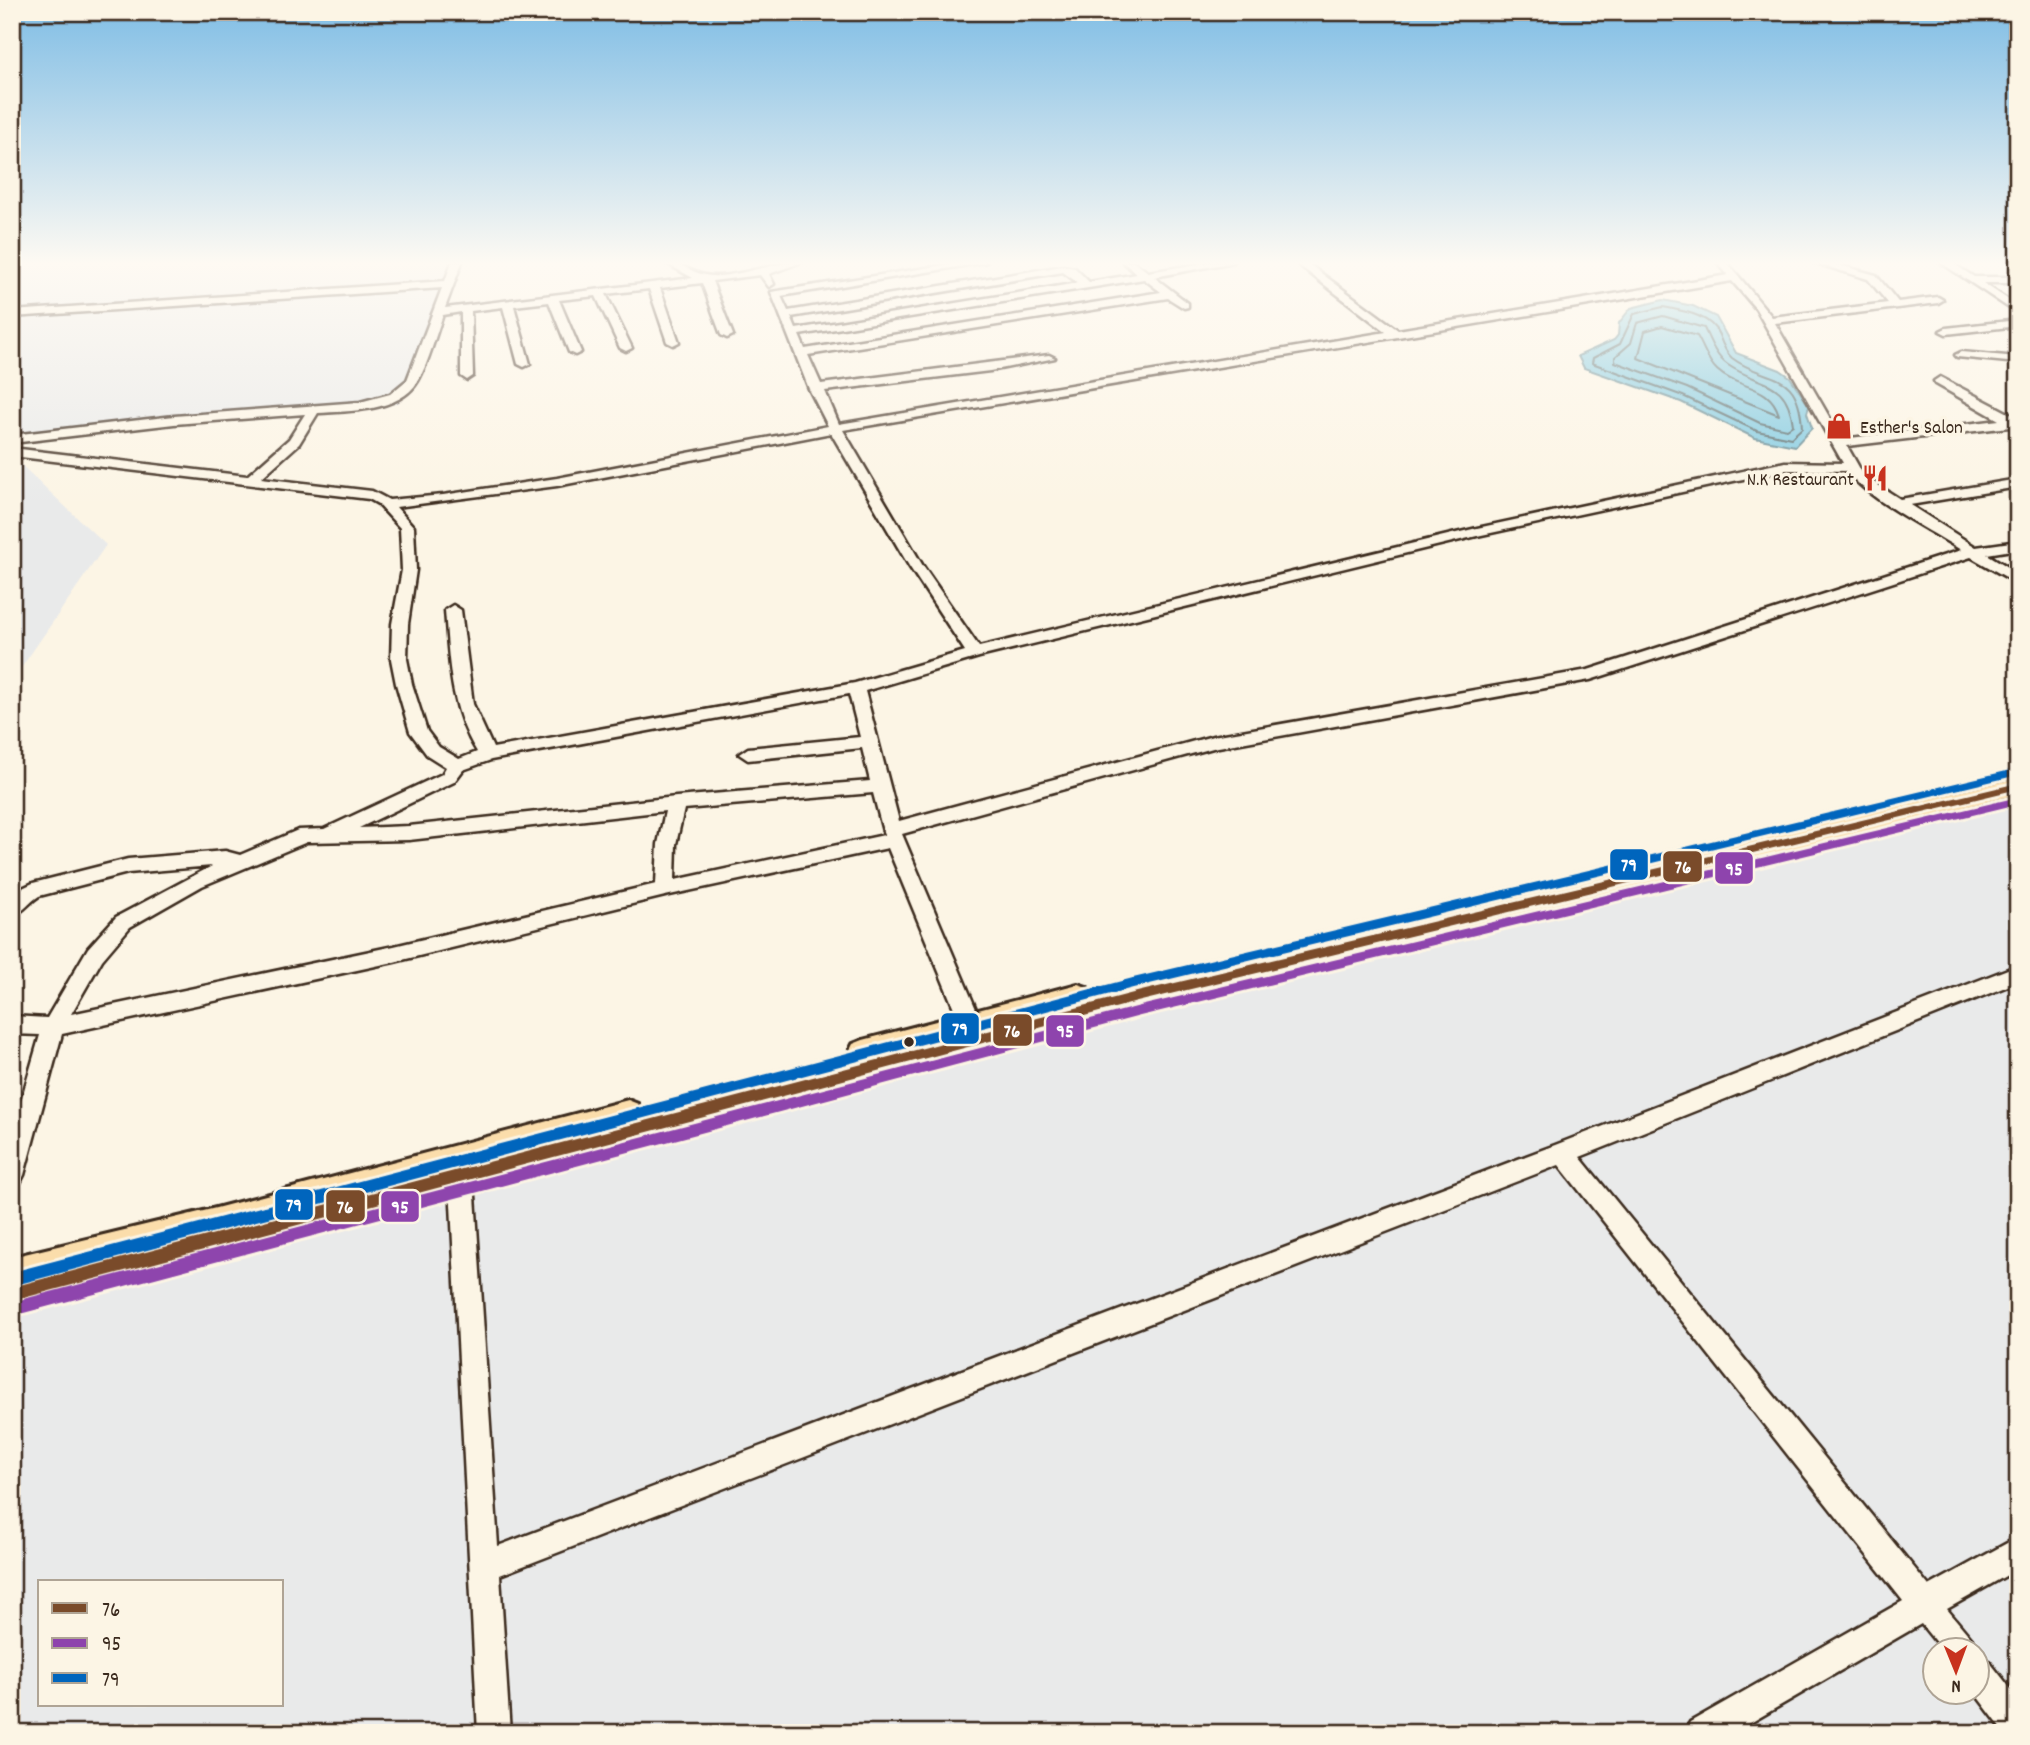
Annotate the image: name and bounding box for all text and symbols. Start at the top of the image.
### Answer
shop icon: Esther's Salon [1824,411,1854,441]
place label: Esther's Salon [1860,416,1963,443]
restaurant icon: N.K Restaurant [1860,463,1890,493]
place label: N.K Restaurant [1747,468,1854,495]
line badge: 79 [1609,848,1649,881]
line badge: 76 [1662,850,1703,883]
line badge: 95 [1714,851,1754,885]
text: 79 [1621,854,1637,881]
text: 76 [1675,856,1691,883]
text: 95 [1725,858,1743,885]
line badge: 79 [940,1012,980,1045]
line badge: 76 [992,1013,1033,1047]
line badge: 95 [1045,1014,1085,1048]
text: 79 [952,1018,968,1045]
text: 76 [1004,1020,1020,1047]
text: 95 [1056,1020,1074,1047]
unlabelled marker [902,1035,916,1049]
line badge: 79 [274,1188,314,1221]
line badge: 76 [325,1189,366,1223]
line badge: 95 [380,1190,420,1223]
text: 79 [286,1194,302,1221]
text: 76 [337,1196,353,1223]
text: 95 [391,1196,409,1223]
legend [38,1580,284,1706]
text: 76 [102,1597,120,1627]
text: 95 [102,1631,121,1661]
north arrow [1922,1636,1992,1706]
text: 79 [102,1667,120,1697]
text: N [1951,1671,1961,1698]

